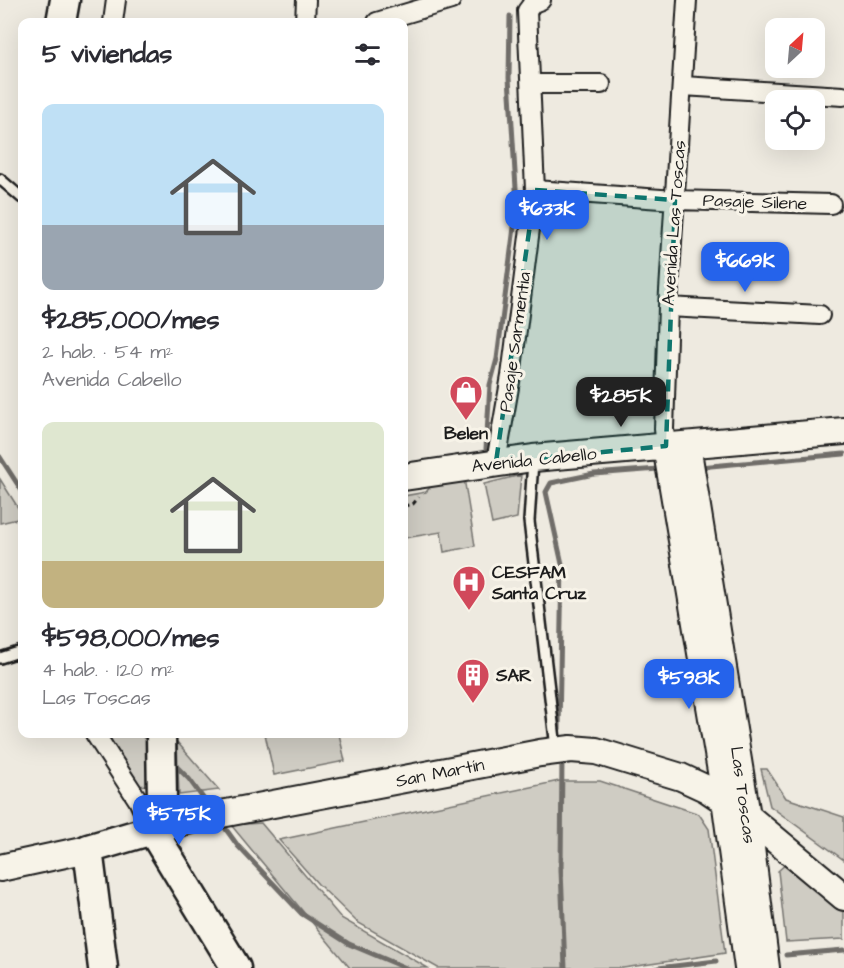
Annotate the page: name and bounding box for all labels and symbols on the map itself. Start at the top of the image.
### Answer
north arrow [765,18,825,78]
street label: Avenida Las Toscas [656,139,692,307]
street label: Pasaje Silene [702,188,808,216]
pin: $633K [505,190,589,241]
pin: $669K [703,242,787,293]
street label: Pasaje Sarmentia [493,270,537,414]
shop icon: Belen [448,374,484,421]
pin: $285K [579,377,663,428]
place label: Belen [444,421,488,446]
street label: Avenida Cabello [470,441,598,479]
place label: CESFAM Santa Cruz [491,560,587,606]
hospital icon: CESFAM Santa Cruz [451,564,487,611]
building icon: SAR [455,657,491,704]
pin: $598K [647,659,731,710]
place label: SAR [495,663,532,688]
street label: Las Toscas [724,745,762,845]
street label: San Martín [393,752,487,794]
pin: $575K [137,795,221,846]

